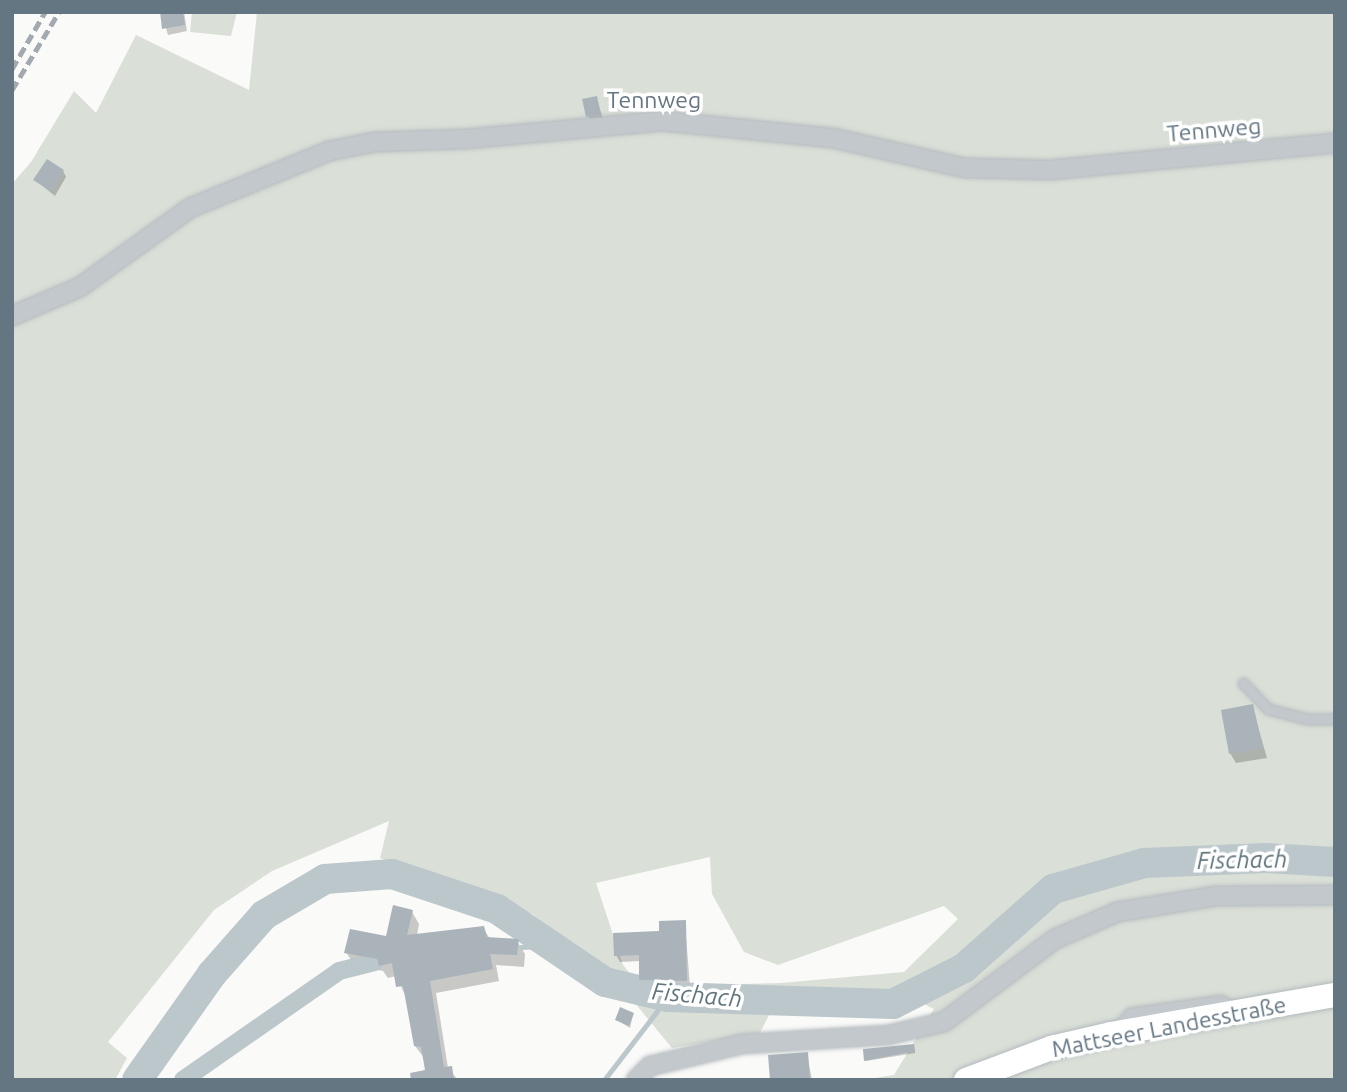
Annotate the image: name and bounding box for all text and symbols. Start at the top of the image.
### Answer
street label: Tennweg [607,86,701,114]
street label: Tennweg [1166,112,1262,148]
water label: Fischach [1197,845,1287,875]
water label: Fischach [651,977,743,1013]
street label: Mattseer Landesstraße [1049,991,1289,1063]

